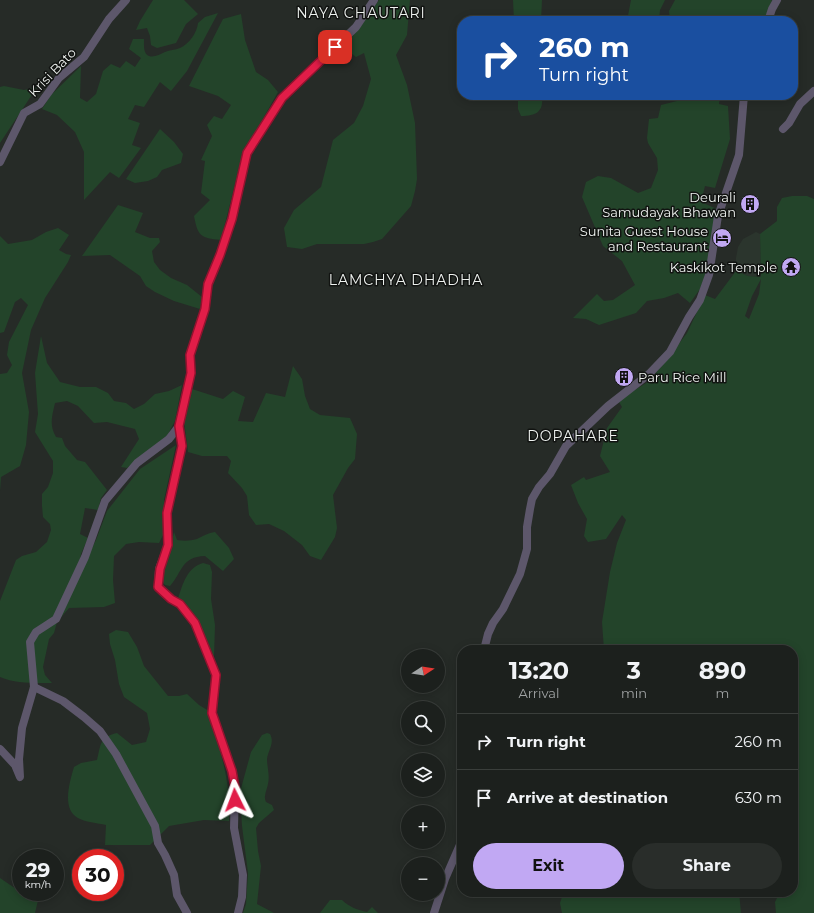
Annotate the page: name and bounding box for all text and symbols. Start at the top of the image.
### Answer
district label: NAYA CHAUTARI [296,4,426,22]
pin [318,30,352,64]
text: 260 m [539,30,630,64]
icon: right [473,32,525,84]
icon: arrive [324,36,346,58]
street label: Krisi Bato [25,44,79,100]
text: Turn right [539,64,629,86]
place label: Deurali Samudayak Bhawan [602,189,736,220]
building icon: Deurali Samudayak Bhawan [739,193,761,215]
place label: Sunita Guest House and Restaurant [580,223,708,254]
hotel icon: Sunita Guest House and Restaurant [711,227,733,249]
temple icon: Kaskikot Temple [780,256,802,278]
place label: Kaskikot Temple [670,259,777,275]
district label: LAMCHYA DHADHA [329,271,483,289]
building icon: Paru Rice Mill [613,366,635,388]
place label: Paru Rice Mill [638,369,726,385]
district label: DOPAHARE [527,427,619,445]
north arrow [401,649,445,693]
map controls [401,649,445,901]
text: 13:20 [509,656,569,685]
text: 3 [627,656,641,685]
text: 890 [699,656,746,685]
text: Arrival [518,685,559,701]
text: min [621,685,647,701]
text: m [716,685,729,701]
button: search [401,701,445,745]
icon: right [473,731,495,753]
text: Turn right [507,732,586,751]
text: 260 m [735,732,782,751]
button: layers [401,753,445,797]
position arrow [214,779,256,821]
icon: arrive [473,787,495,809]
text: Arrive at destination [507,788,668,807]
text: 630 m [735,788,782,807]
button: + [401,805,445,849]
button: Exit [473,843,624,889]
button: Share [632,843,782,889]
speed limit sign: 30 [72,849,124,901]
button: − [401,857,445,901]
text: 29 [26,858,50,882]
text: km/h [25,878,51,891]

